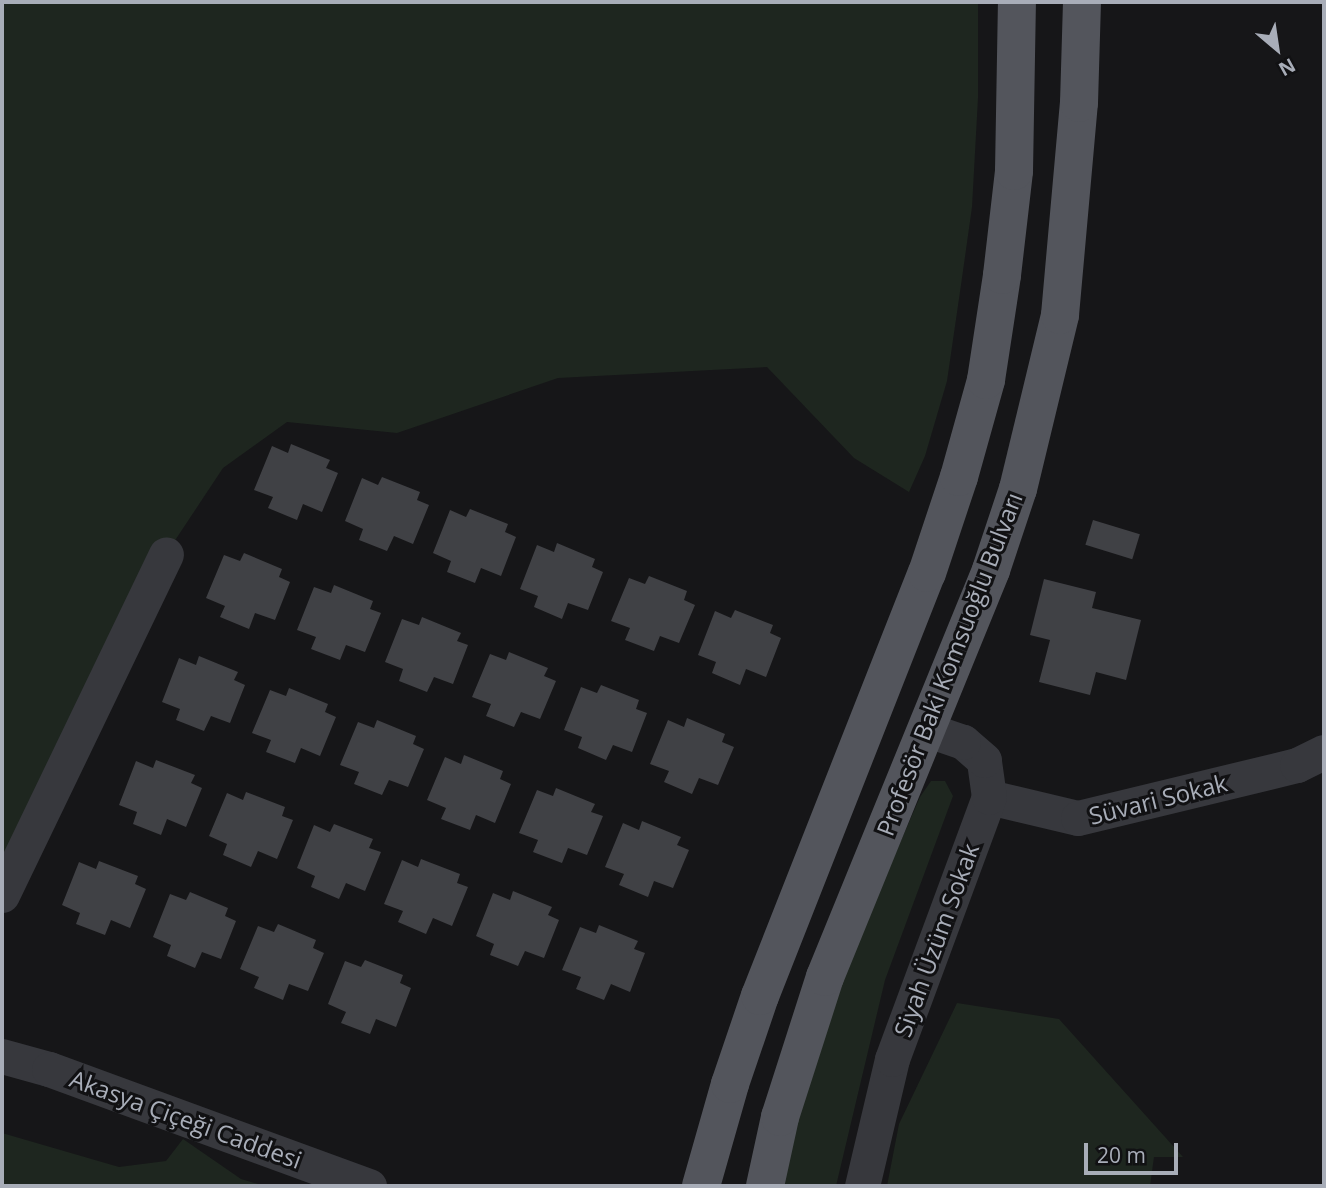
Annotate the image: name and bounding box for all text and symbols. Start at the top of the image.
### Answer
north arrow [1242,14,1312,84]
text: N [1274,52,1300,82]
street label: Profesör Baki Komsuoğlu Bulvarı [870,488,1028,840]
street label: Süvari Sokak [1086,768,1230,830]
street label: Siyah Üzüm Sokak [888,839,984,1041]
street label: Akasya Çiçeği Caddesi [66,1064,306,1174]
scale bar [1088,1128,1182,1172]
text: 20 m [1097,1141,1146,1169]

